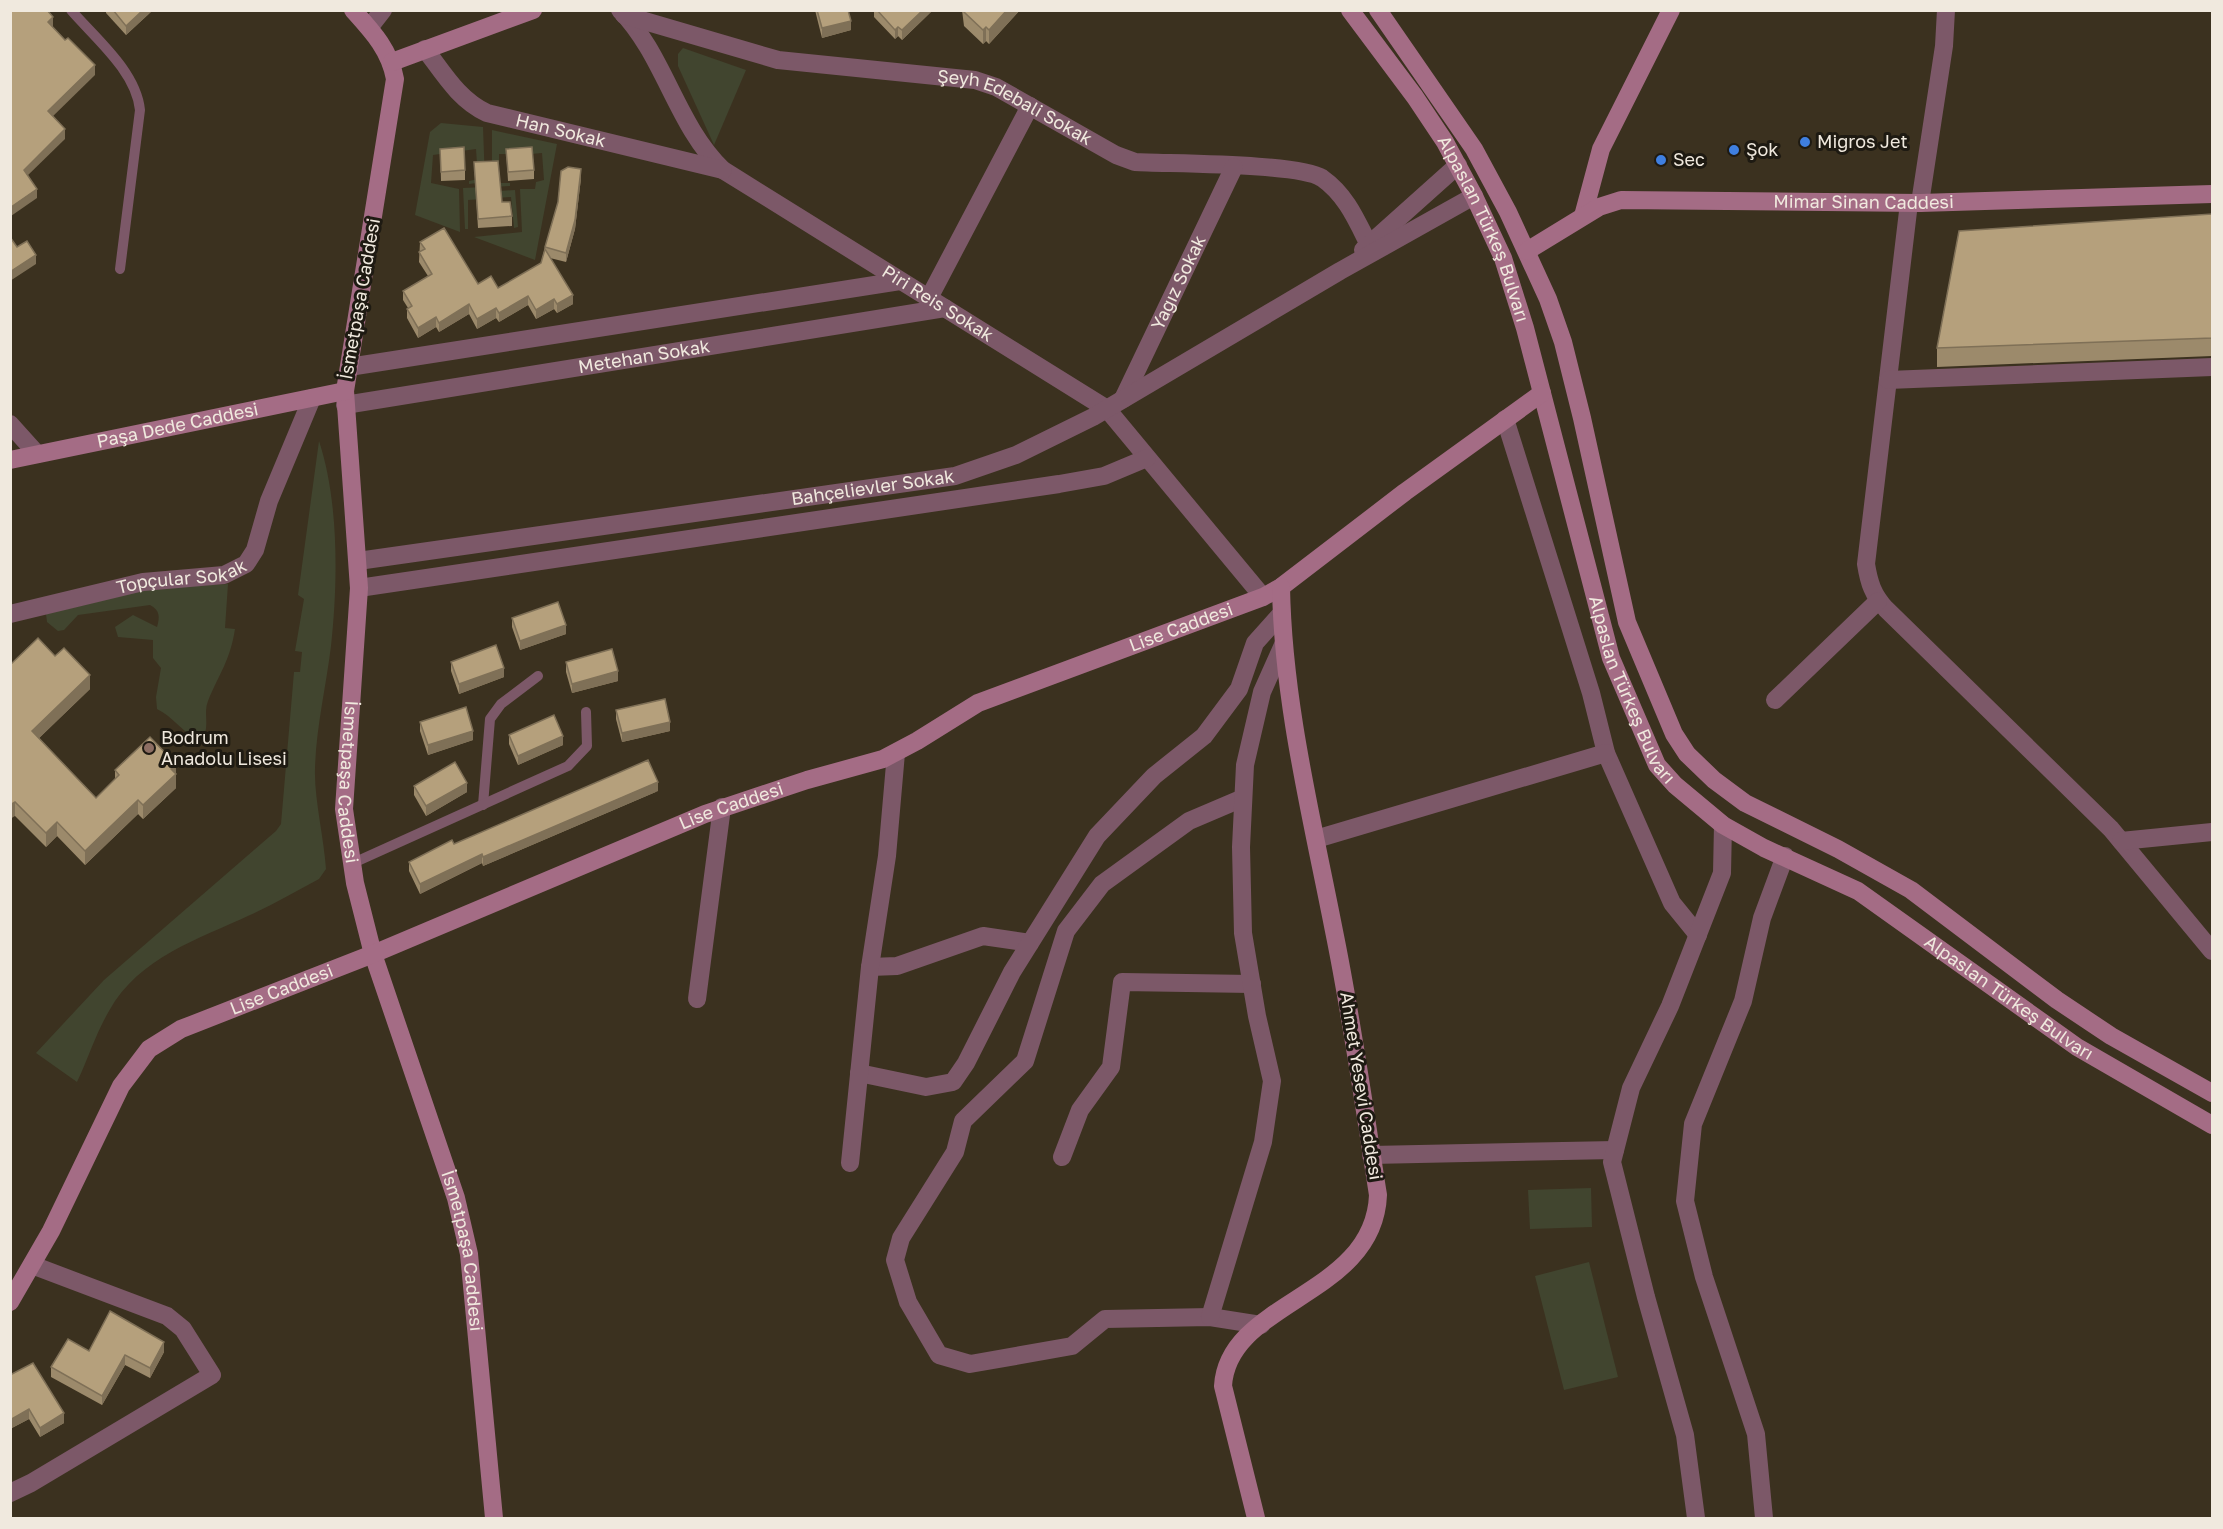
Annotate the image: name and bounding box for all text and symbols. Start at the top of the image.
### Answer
street label: Şeyh Edebali Sokak [936,64,1097,149]
street label: Han Sokak [514,108,608,151]
place label: Migros Jet [1817,130,1908,152]
street label: Alpaslan Türkeş Bulvarı [1434,131,1534,324]
marker: Migros Jet [1798,135,1812,149]
place label: Şok [1746,138,1779,160]
marker: Şok [1727,143,1741,157]
place label: Sec [1673,148,1705,170]
marker: Sec [1654,153,1668,167]
street label: Mimar Sinan Caddesi [1773,190,1954,213]
street label: İsmetpaşa Caddesi [334,216,384,381]
street label: Yağız Sokak [1146,231,1210,333]
street label: Piri Reis Sokak [878,260,998,346]
street label: Metehan Sokak [576,334,711,377]
street label: Paşa Dede Caddesi [94,397,260,452]
street label: Bahçelievler Sokak [790,464,956,509]
street label: Topçular Sokak [114,554,250,598]
street label: Alpaslan Türkeş Bulvarı [1585,593,1680,788]
street label: Lise Caddesi [1126,597,1236,656]
street label: İsmetpaşa Caddesi [334,700,364,865]
place label: Bodrum Anadolu Lisesi [161,726,287,769]
marker: Bodrum Anadolu Lisesi [142,741,156,755]
street label: Lise Caddesi [675,777,786,834]
street label: Alpaslan Türkeş Bulvarı [1921,930,2098,1064]
street label: Lise Caddesi [226,959,336,1019]
street label: Ahmet Yesevi Caddesi [1336,990,1388,1181]
street label: İsmetpaşa Caddesi [437,1167,488,1332]

